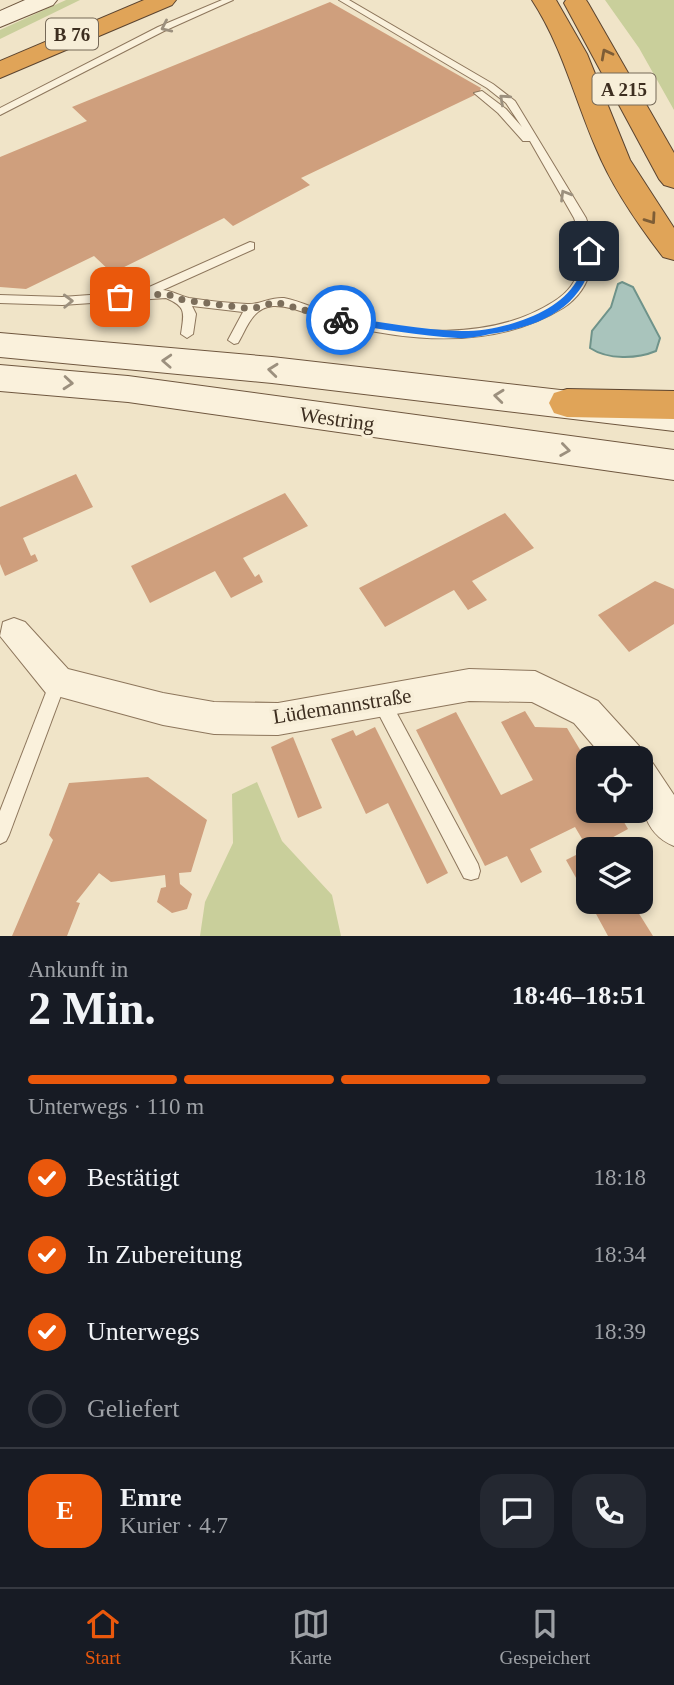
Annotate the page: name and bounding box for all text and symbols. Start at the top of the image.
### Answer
road number: B 76 [46,18,98,50]
one-way arrow [161,19,173,33]
one-way arrow [601,49,615,61]
road number: A 215 [592,74,656,104]
one-way arrow [500,95,513,107]
one-way arrow [561,189,574,202]
one-way arrow [643,211,655,224]
pin [559,221,619,281]
icon: home [570,232,608,270]
pin [90,267,150,327]
icon: bag [101,278,139,316]
courier [306,285,376,355]
one-way arrow [63,293,74,308]
icon: bike [322,301,360,339]
one-way arrow [161,354,172,369]
one-way arrow [267,363,278,378]
one-way arrow [63,375,74,390]
one-way arrow [493,389,504,404]
street label: Westring [298,402,376,436]
one-way arrow [559,442,571,457]
street label: Lüdemannstraße [271,683,413,729]
map controls [576,746,653,914]
button: locate [576,746,653,823]
button: layers [576,837,653,914]
text: Ankunft in [28,957,128,982]
text: 18:46–18:51 [512,981,646,1010]
text: 2 Min. [28,983,156,1034]
text: Unterwegs · 110 m [28,1094,204,1119]
icon: check [28,1159,66,1197]
text: Bestätigt [87,1163,179,1192]
text: 18:18 [594,1165,646,1190]
icon: check [28,1236,66,1274]
text: In Zubereitung [87,1240,242,1269]
text: 18:34 [594,1242,646,1267]
icon: check [28,1313,66,1351]
text: Unterwegs [87,1317,200,1346]
text: 18:39 [594,1319,646,1344]
text: Geliefert [87,1394,179,1423]
button: chat [480,1474,554,1548]
button: phone [572,1474,646,1548]
text: Emre [120,1483,182,1512]
text: E [56,1496,74,1525]
text: Kurier · 4.7 [120,1513,228,1538]
tab: Start [84,1605,122,1669]
tab: Karte [290,1605,332,1669]
tab: Gespeichert [499,1605,590,1669]

